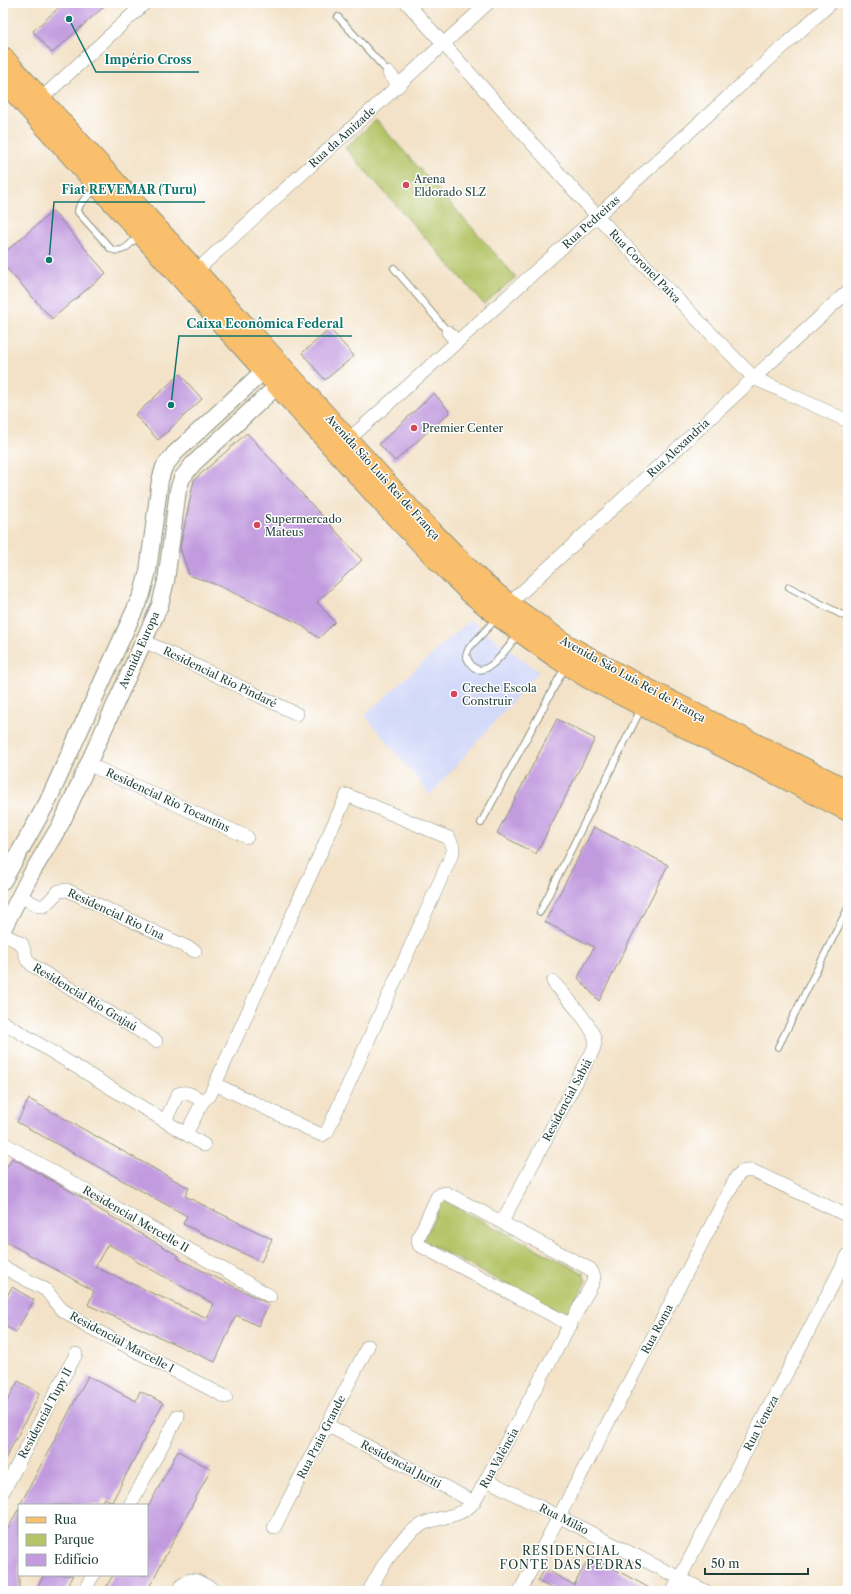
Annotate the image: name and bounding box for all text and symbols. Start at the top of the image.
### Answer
callout: Império Cross [96,48,199,72]
text: Império Cross [104,52,192,67]
street label: Rua da Amizade [306,104,378,170]
place label: Arena Eldorado SLZ [413,172,486,199]
callout: Fiat REVEMAR (Turu) [54,178,205,202]
marker: Arena Eldorado SLZ [401,180,411,190]
text: Fiat REVEMAR (Turu) [62,182,197,197]
street label: Rua Pedreiras [559,192,623,251]
street label: Rua Coronel Paiva [606,226,684,306]
callout: Caixa Econômica Federal [179,312,352,336]
text: Caixa Econômica Federal [187,316,343,331]
street label: Avenida São Luís Rei de França [322,411,443,543]
street label: Rua Alexandria [644,416,712,480]
place label: Premier Center [422,421,504,435]
marker: Premier Center [409,423,419,433]
place label: Supermercado Mateus [265,512,342,539]
marker: Supermercado Mateus [252,520,262,530]
street label: Avenida Europa [115,609,162,692]
street label: Avenida São Luís Rei de França [557,633,708,725]
street label: Residencial Rio Pindaré [161,643,279,711]
place label: Creche Escola Construir [462,681,537,708]
marker: Creche Escola Construir [449,689,459,699]
street label: Residencial Rio Tocantins [104,765,232,835]
street label: Residencial Rio Una [65,885,167,943]
street label: Residencial Rio Grajaú [30,960,140,1034]
street label: Residencial Sabiá [539,1056,595,1144]
street label: Residencial Mercelle II [80,1183,192,1255]
street label: Rua Roma [638,1302,676,1356]
street label: Residencial Marcelle I [67,1309,177,1375]
street label: Residencial Tupy II [15,1365,75,1461]
street label: Rua Praia Grande [294,1393,348,1481]
street label: Rua Veneza [741,1393,782,1453]
street label: Rua Valência [477,1425,521,1491]
street label: Residencial Juriti [358,1437,444,1491]
street label: Rua Milão [537,1501,591,1538]
legend [18,1504,148,1576]
text: Rua [54,1512,77,1527]
text: Parque [54,1532,95,1547]
district label: RESIDENCIAL FONTE DAS PEDRAS [499,1543,643,1572]
scale bar [705,1550,808,1576]
text: Edifício [54,1552,99,1567]
text: 50 m [711,1556,740,1571]

